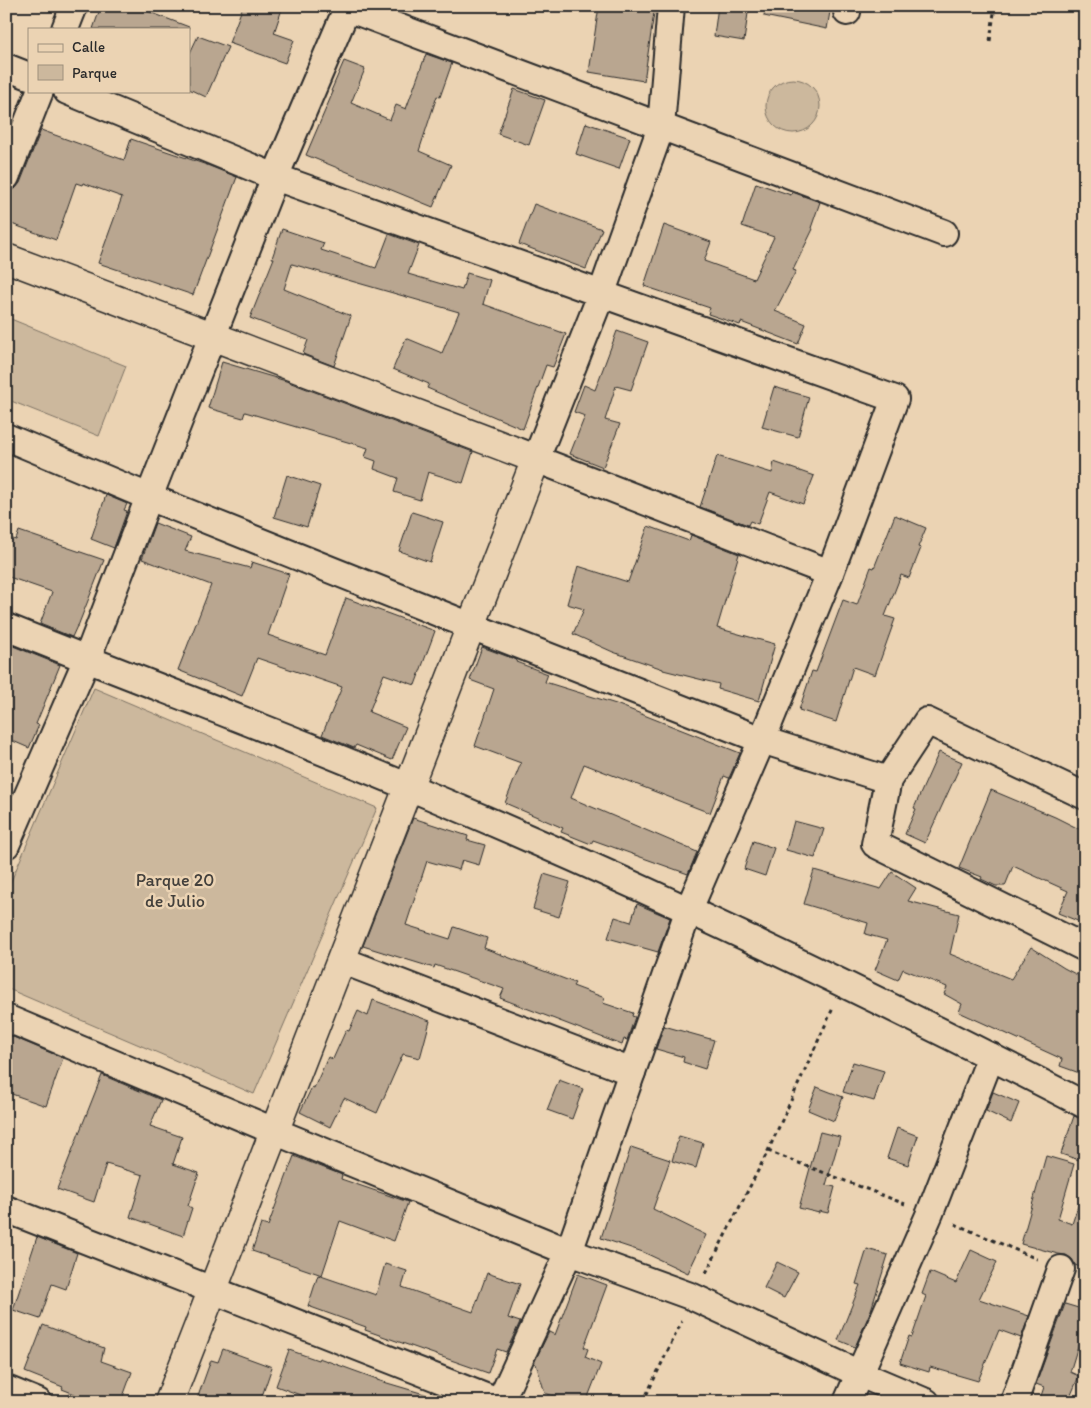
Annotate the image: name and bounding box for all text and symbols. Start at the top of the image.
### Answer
legend [28,28,190,92]
text: Calle [72,38,105,56]
text: Parque [72,64,117,82]
park label: Parque 20 de Julio [136,869,214,912]

